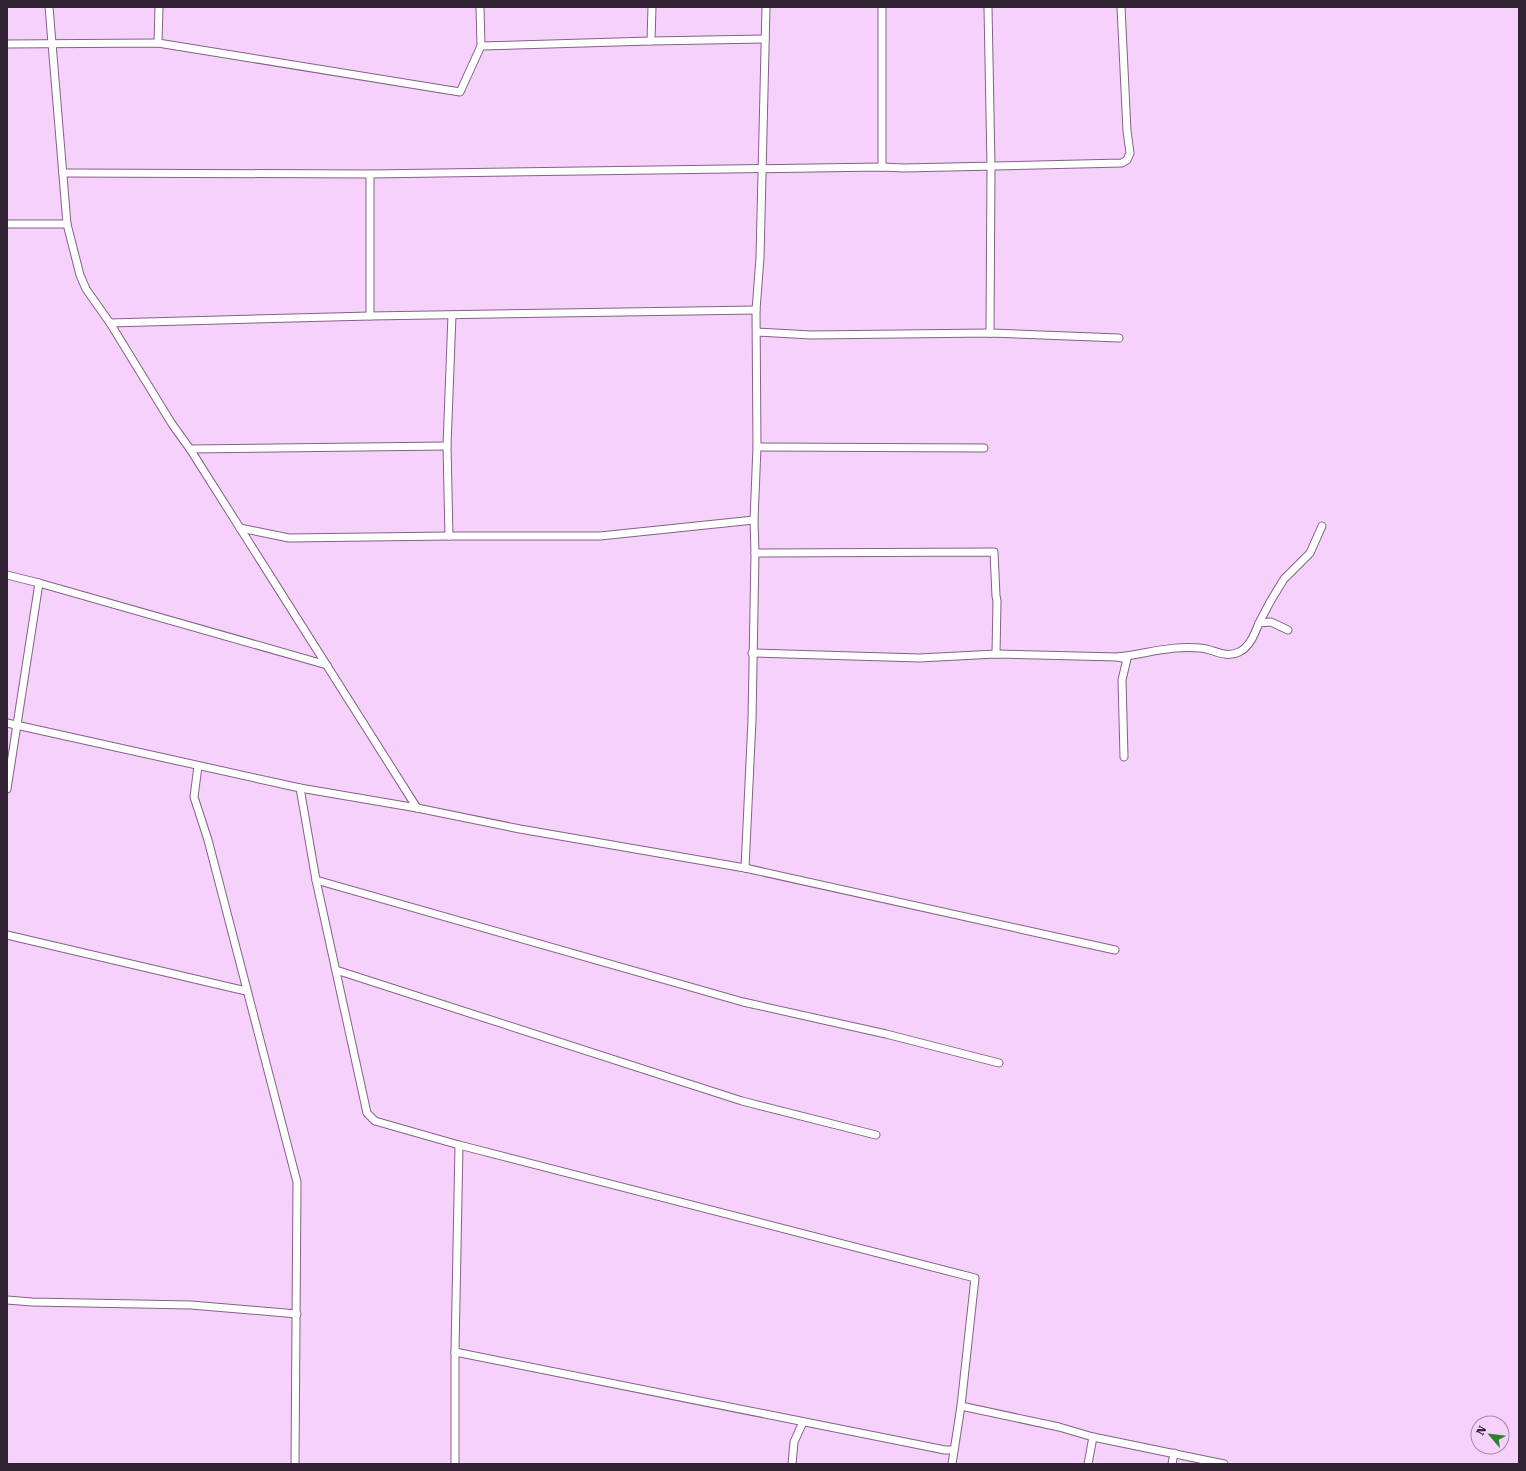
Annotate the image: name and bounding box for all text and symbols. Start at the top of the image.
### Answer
north arrow [1470,1415,1510,1455]
text: N [1474,1423,1490,1437]

